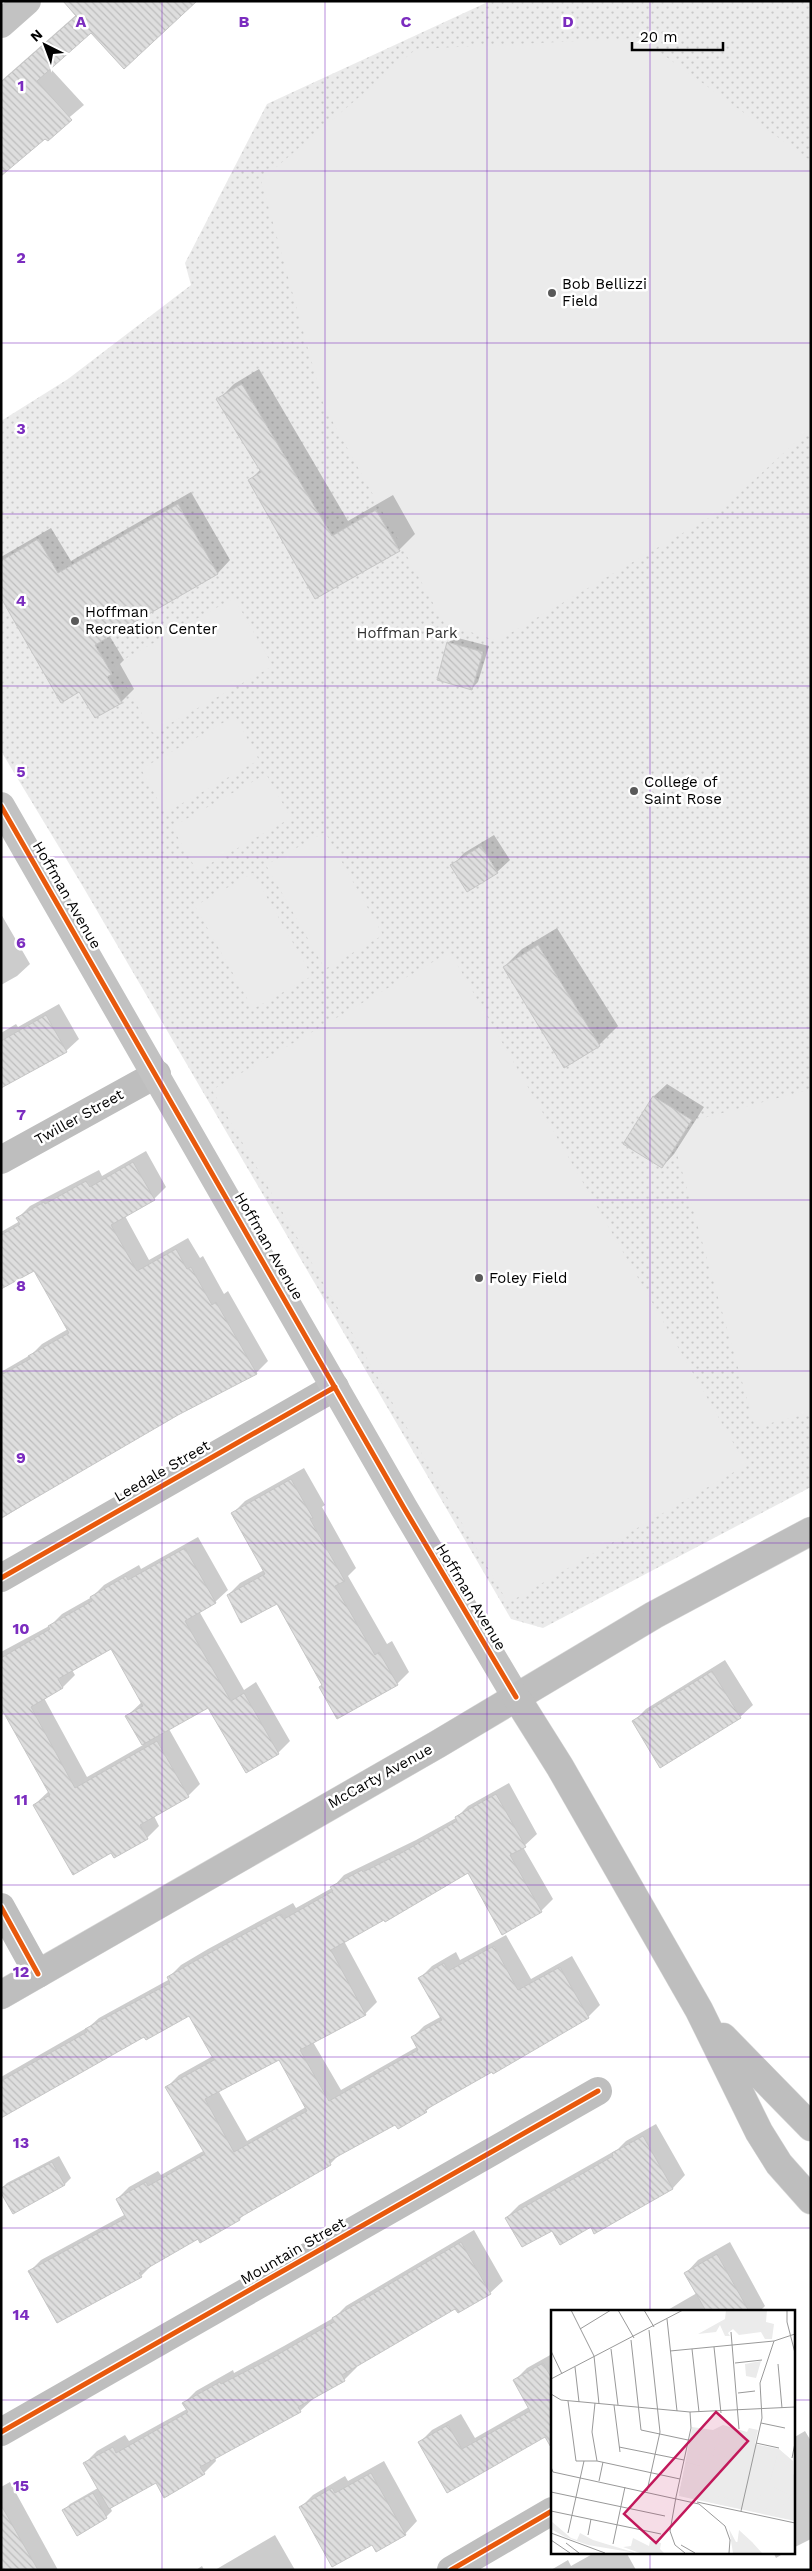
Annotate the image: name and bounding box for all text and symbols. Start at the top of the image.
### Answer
text: A [76,12,87,31]
text: B [239,12,250,31]
text: C [401,12,412,31]
text: D [562,12,574,31]
north arrow [20,20,70,70]
scale bar [632,20,723,52]
text: N [27,26,46,45]
text: 20 m [640,28,678,46]
text: 1 [18,76,24,95]
text: 2 [16,248,26,267]
place label: Bob Bellizzi Field [562,275,647,310]
marker: Bob Bellizzi Field [546,287,558,299]
text: 3 [16,419,26,438]
text: 4 [16,591,26,610]
place label: Hoffman Recreation Center [85,603,217,638]
marker: Hoffman Recreation Center [69,615,81,627]
park label: Hoffman Park [357,624,458,642]
text: 5 [16,762,26,781]
place label: College of Saint Rose [644,773,722,808]
marker: College of Saint Rose [628,785,640,797]
street label: Hoffman Avenue [29,838,105,952]
text: 6 [16,933,26,952]
street label: Twiller Street [32,1085,127,1149]
text: 7 [16,1105,26,1124]
street label: Hoffman Avenue [231,1189,307,1303]
place label: Foley Field [489,1269,567,1287]
marker: Foley Field [473,1272,485,1284]
text: 8 [16,1276,26,1295]
street label: Leedale Street [111,1436,214,1506]
text: 9 [16,1448,26,1467]
street label: Hoffman Avenue [432,1540,510,1654]
text: 10 [12,1619,30,1638]
street label: McCarty Avenue [325,1740,435,1812]
text: 11 [14,1790,28,1809]
text: 12 [13,1962,29,1981]
text: 13 [13,2133,29,2152]
street label: Mountain Street [237,2213,349,2288]
text: 14 [12,2305,30,2324]
inset map [551,2310,794,2554]
text: 15 [13,2476,29,2495]

